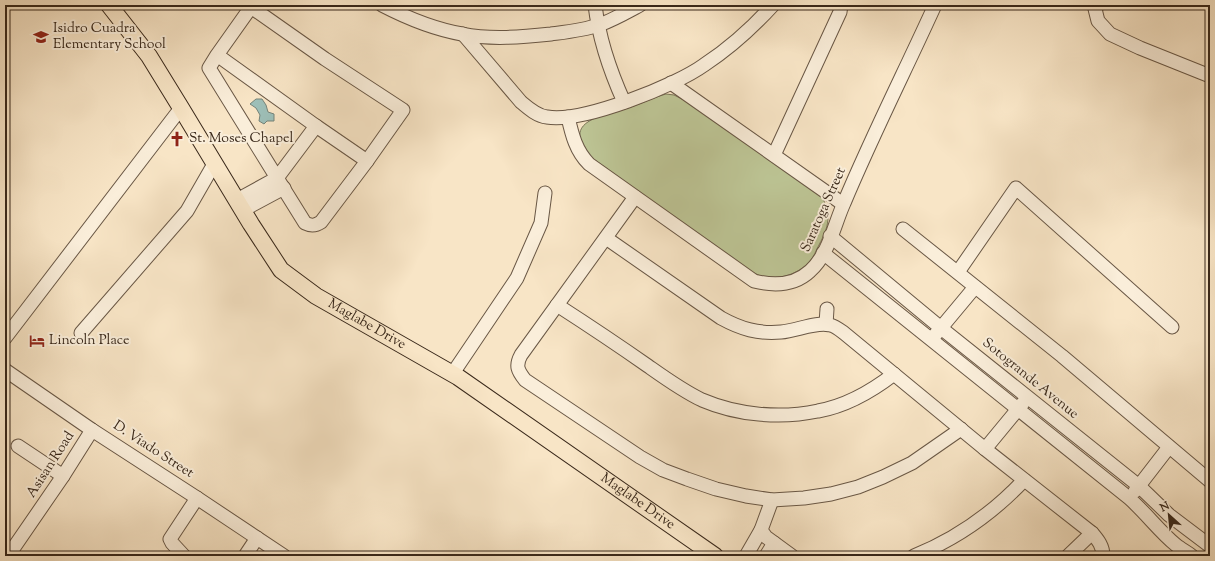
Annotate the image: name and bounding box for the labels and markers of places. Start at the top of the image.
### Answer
place label: Isidro Cuadra Elementary School [53,19,166,55]
school or university icon: Isidro Cuadra Elementary School [32,28,50,46]
place label: St. Moses Chapel [189,129,294,149]
church icon: St. Moses Chapel [168,130,186,148]
place label: Lincoln Place [49,331,130,351]
hotel icon: Lincoln Place [28,332,46,350]

